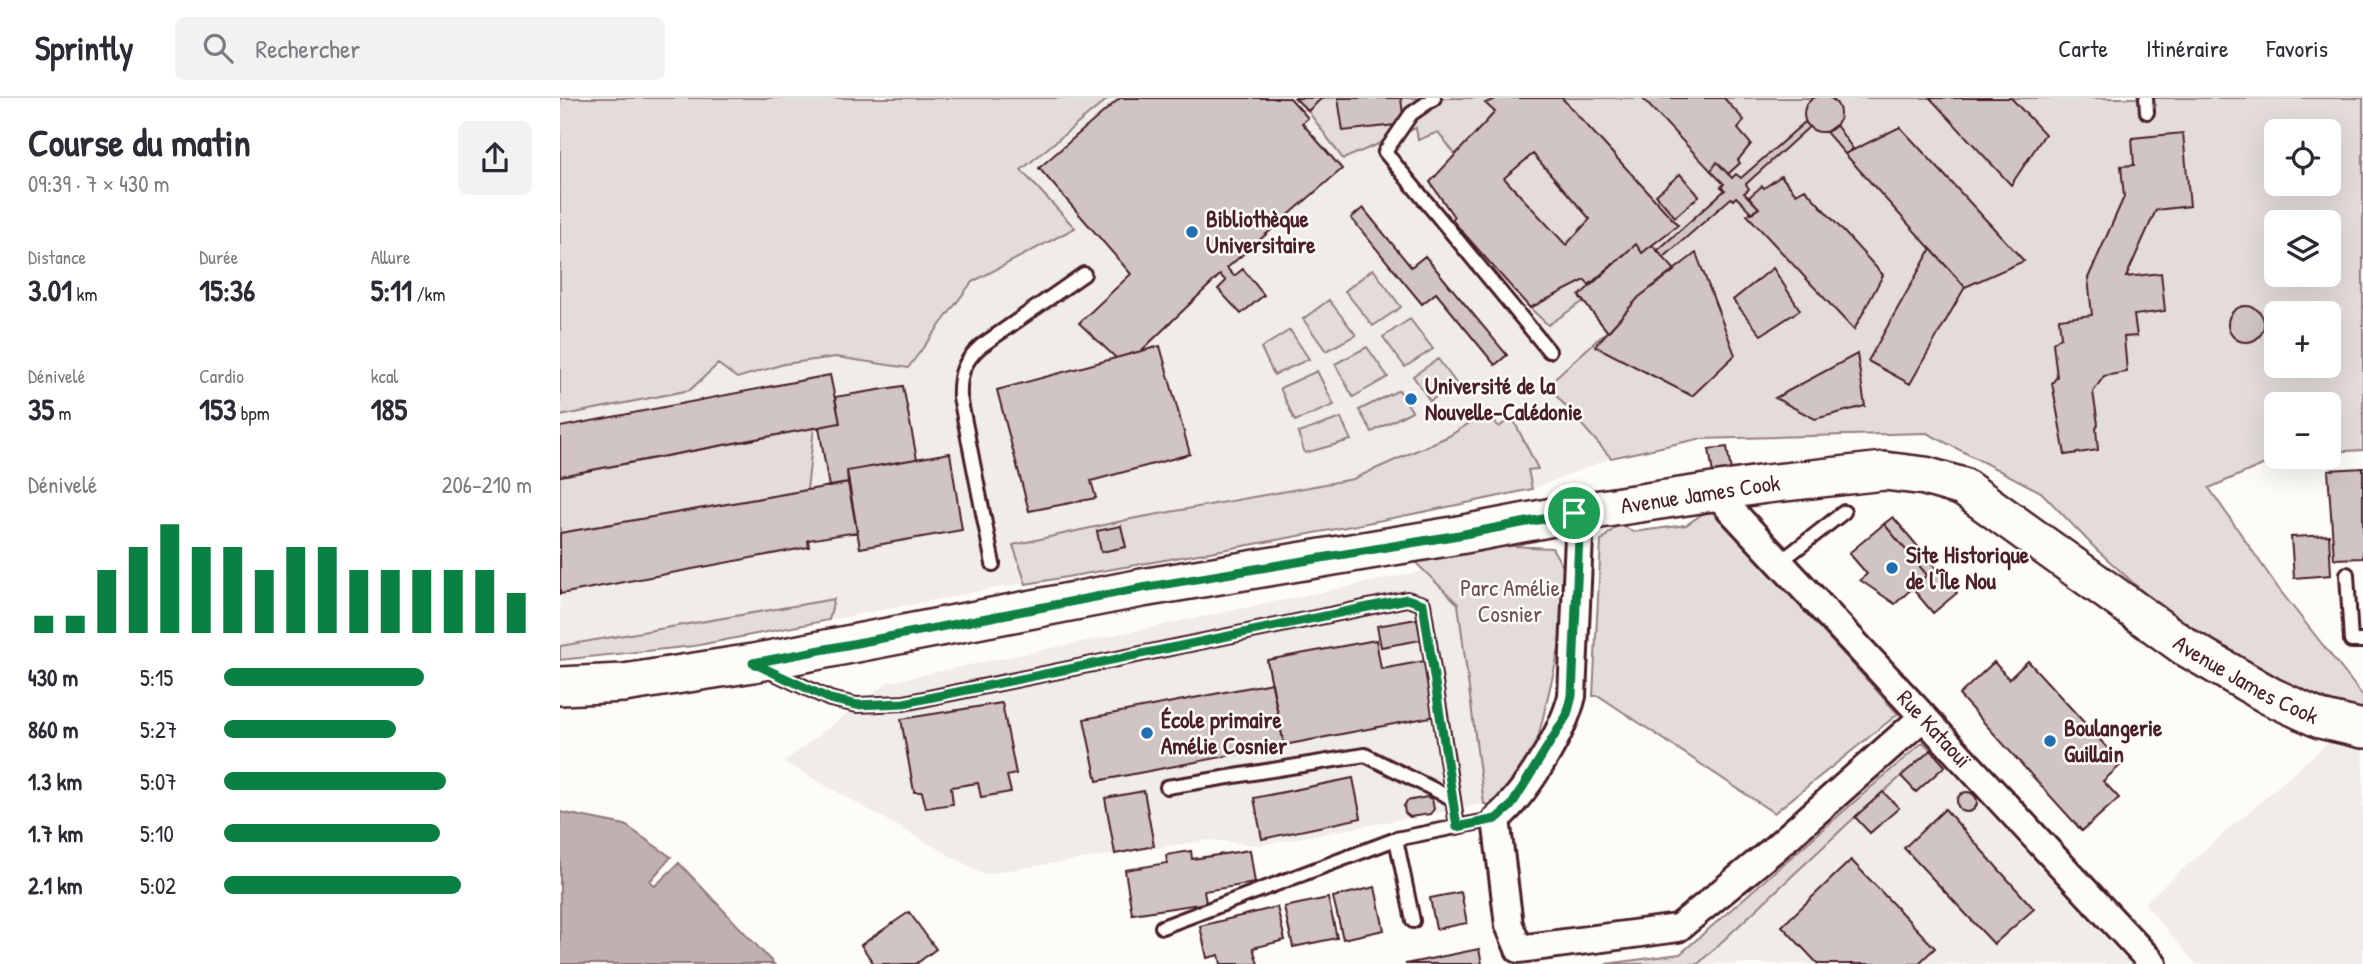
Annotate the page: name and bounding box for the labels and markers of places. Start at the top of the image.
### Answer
place label: Bibliothèque Universitaire [1206,203,1316,260]
marker: Bibliothèque Universitaire [1184,224,1200,240]
place label: Université de la Nouvelle-Calédonie [1425,370,1583,427]
marker: Université de la Nouvelle-Calédonie [1403,391,1419,407]
pin [1544,483,1604,543]
place label: Site Historique de l'Île Nou [1906,539,2030,596]
marker: Site Historique de l'Île Nou [1884,560,1900,576]
place label: École primaire Amélie Cosnier [1161,704,1287,761]
place label: Boulangerie Guillain [2064,712,2163,769]
marker: École primaire Amélie Cosnier [1139,725,1155,741]
marker: Boulangerie Guillain [2042,733,2058,749]

